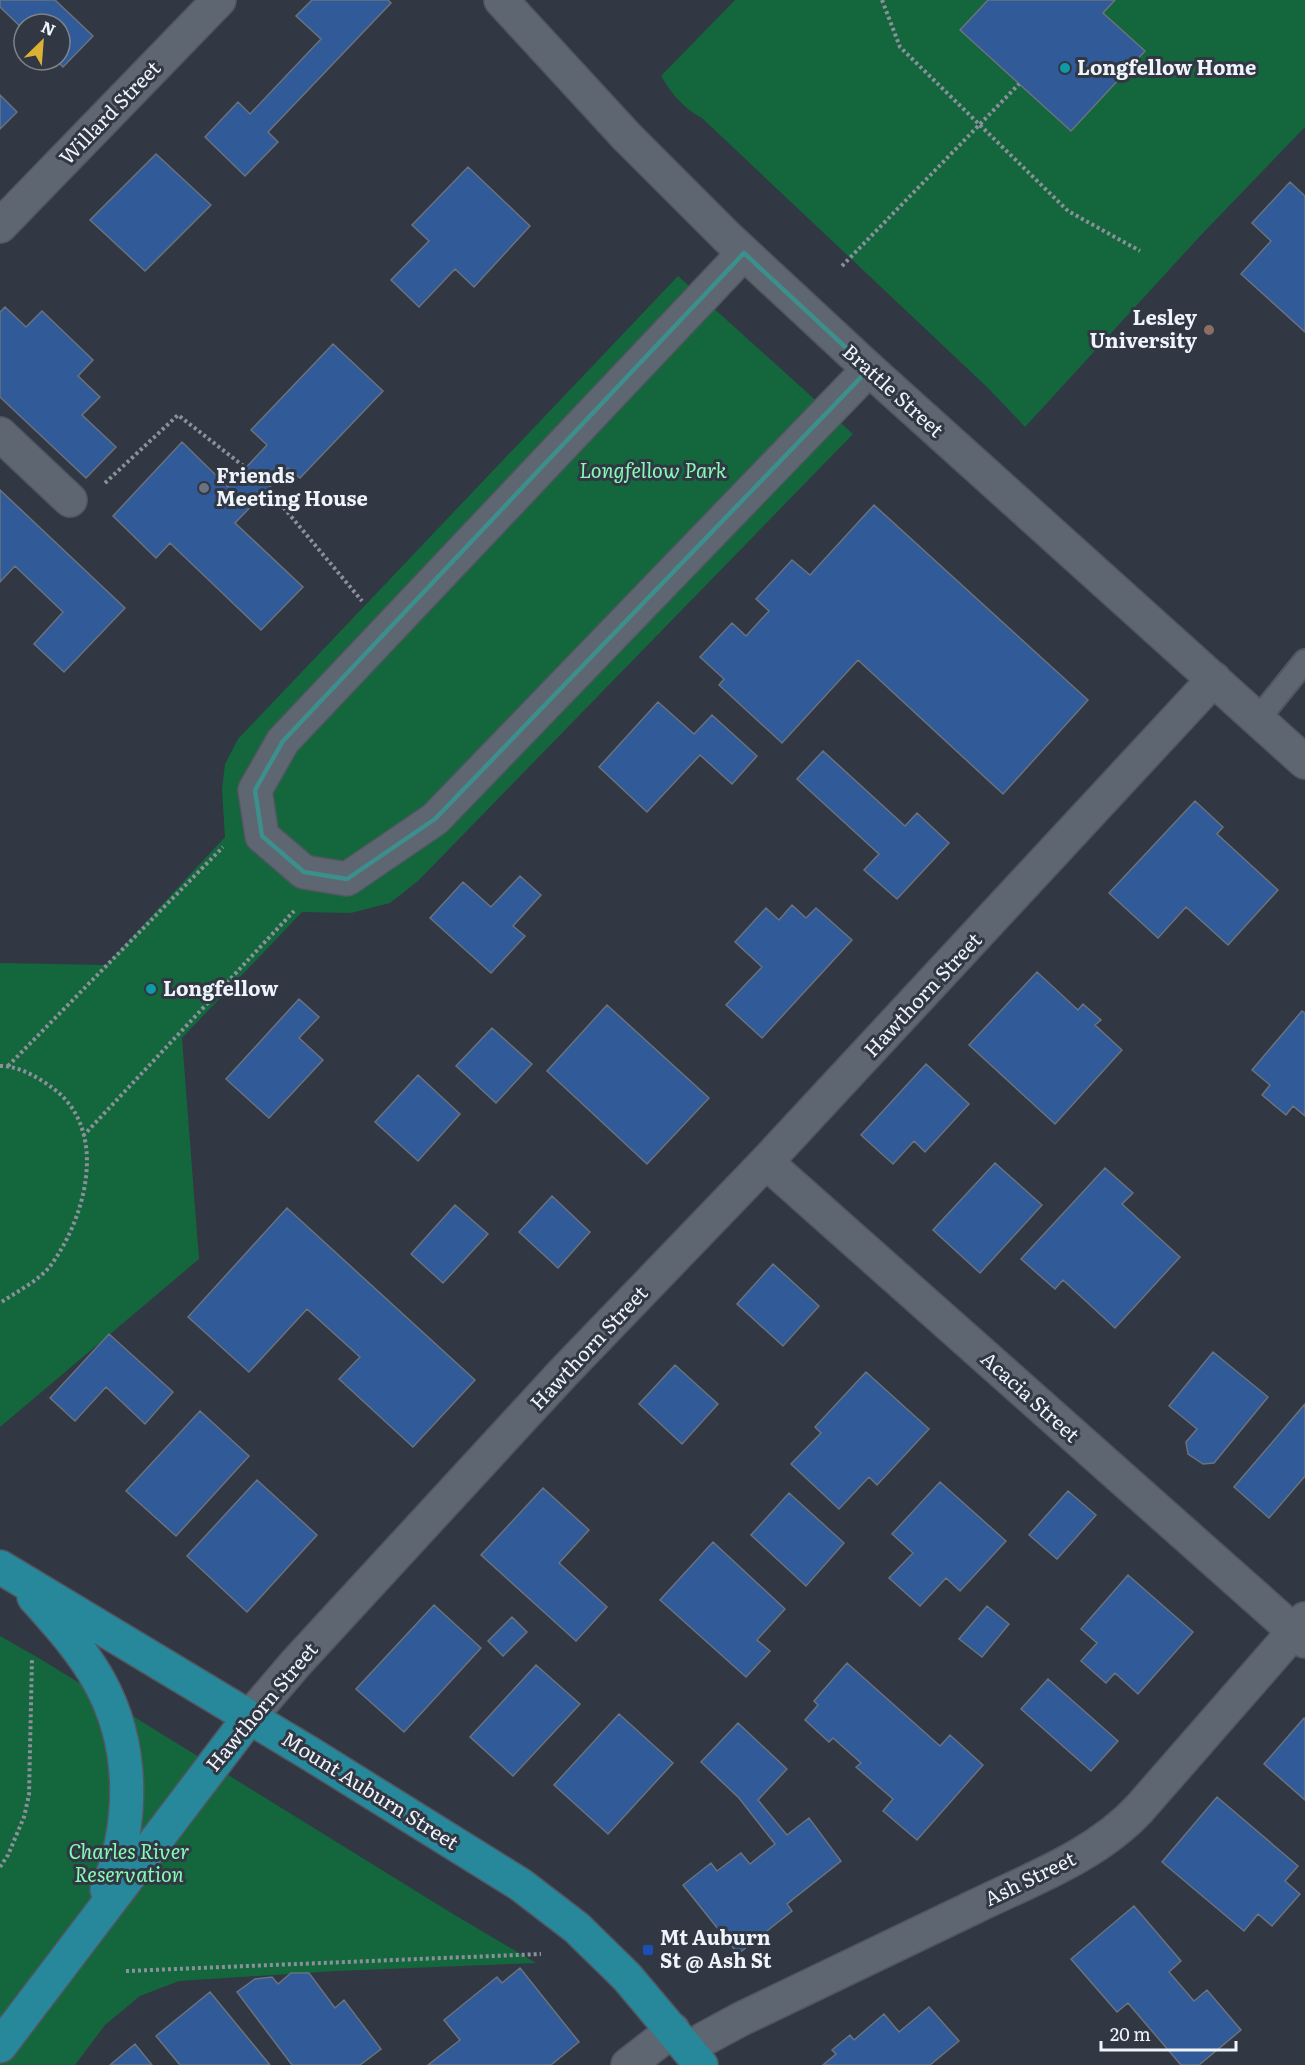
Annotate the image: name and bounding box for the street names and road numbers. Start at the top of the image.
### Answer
street label: Willard Street [51,53,166,171]
street label: Brattle Street [837,336,952,443]
street label: Hawthorn Street [856,925,987,1063]
street label: Hawthorn Street [522,1278,653,1416]
street label: Acacia Street [975,1343,1087,1448]
street label: Hawthorn Street [197,1635,324,1777]
street label: Mount Auburn Street [277,1723,465,1856]
street label: Ash Street [978,1842,1080,1912]

